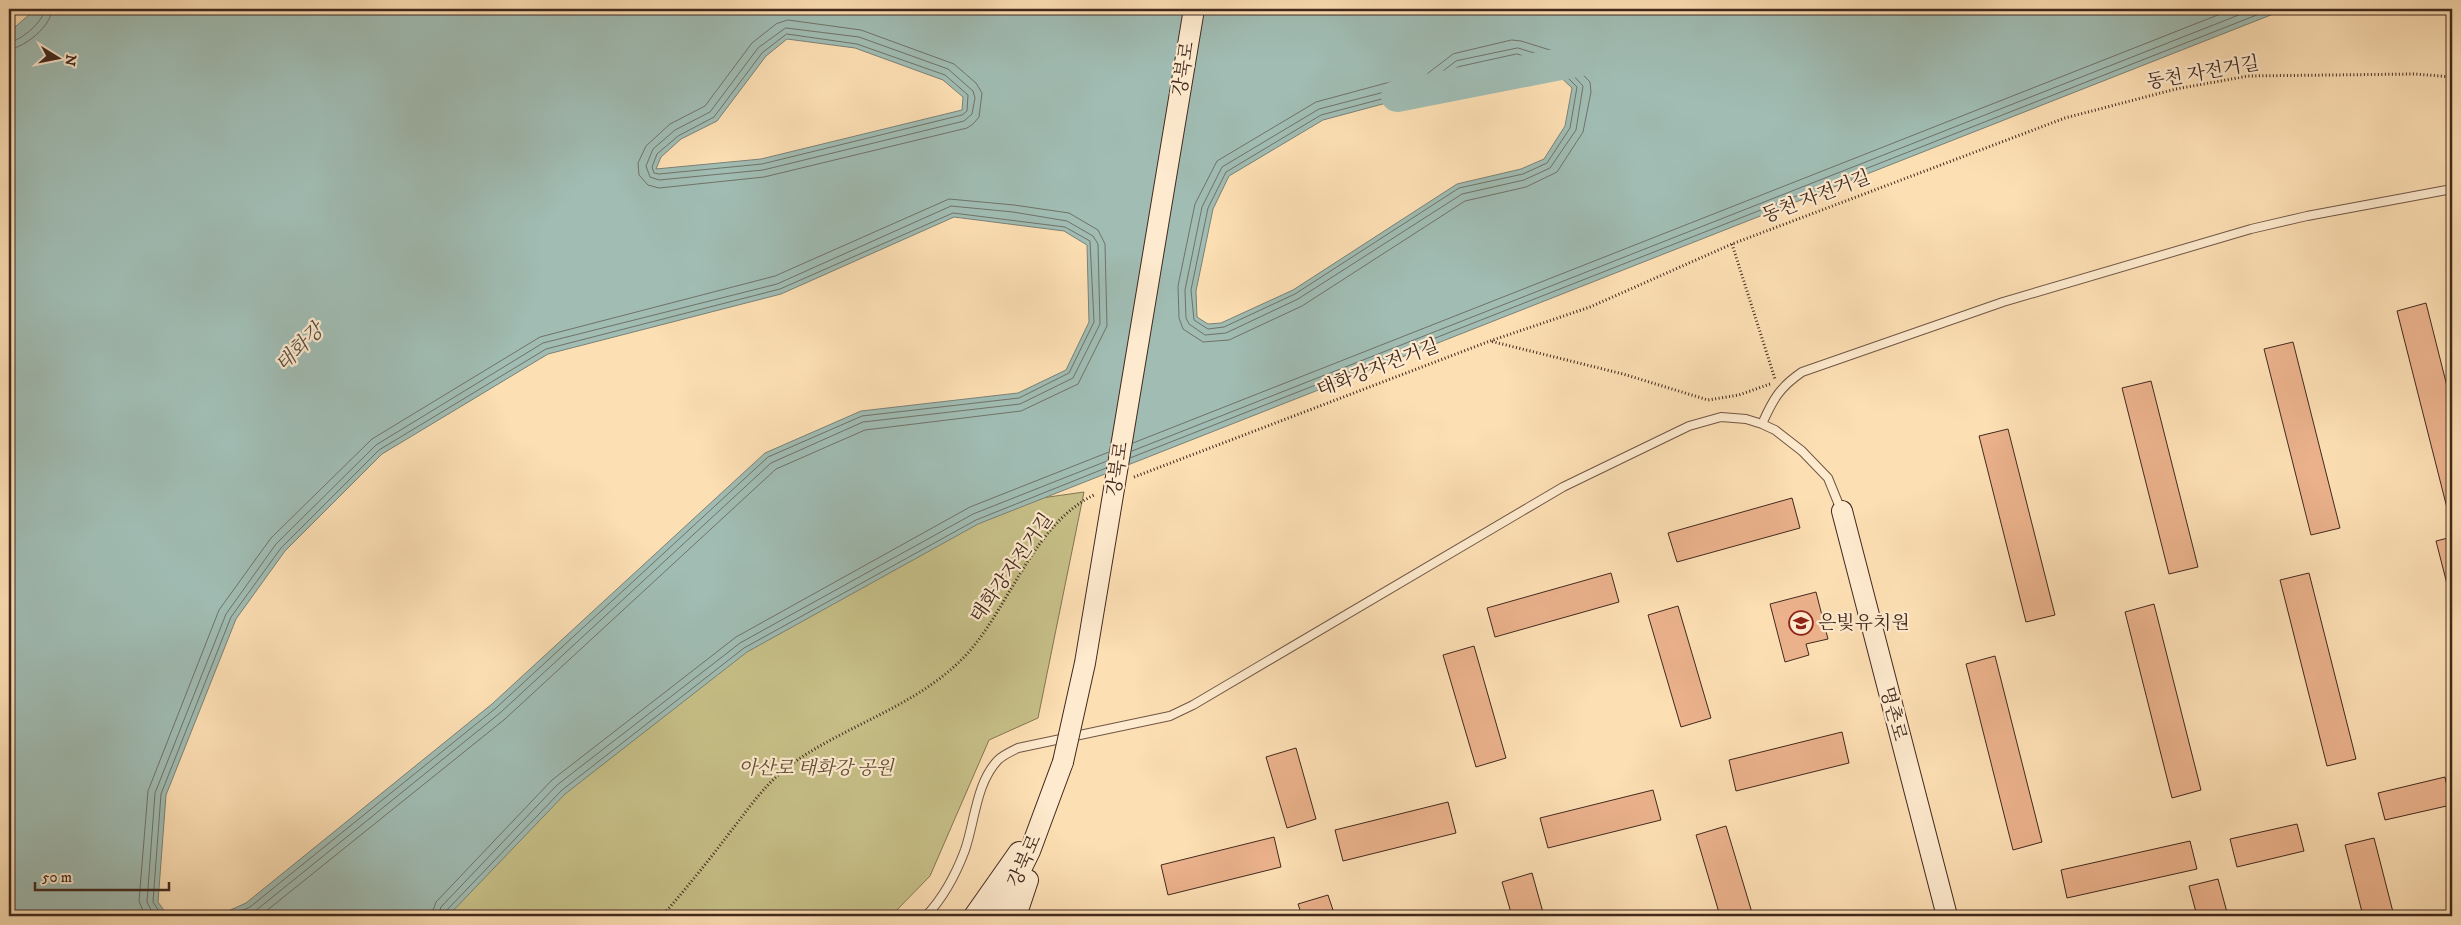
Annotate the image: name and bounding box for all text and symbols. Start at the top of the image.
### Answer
north arrow [32,32,82,82]
street label: 강북로 [1168,40,1200,98]
street label: 동천 자전거길 [2145,52,2261,94]
text: N [60,53,80,68]
street label: 동천 자전거길 [1759,166,1873,228]
water label: 태화강 [271,317,331,377]
street label: 태화강자전거길 [1314,334,1442,402]
street label: 강북로 [1102,440,1134,498]
street label: 태화강자전거길 [966,509,1058,627]
school or university icon: 은빛유치원 [1788,610,1814,636]
place label: 은빛유치원 [1818,612,1910,635]
street label: 명촌로 [1875,684,1911,744]
park label: 아산로 태화강 공원 [738,757,895,780]
street label: 강북로 [1003,831,1047,891]
scale bar [35,860,169,892]
text: 50 m [42,868,72,887]

